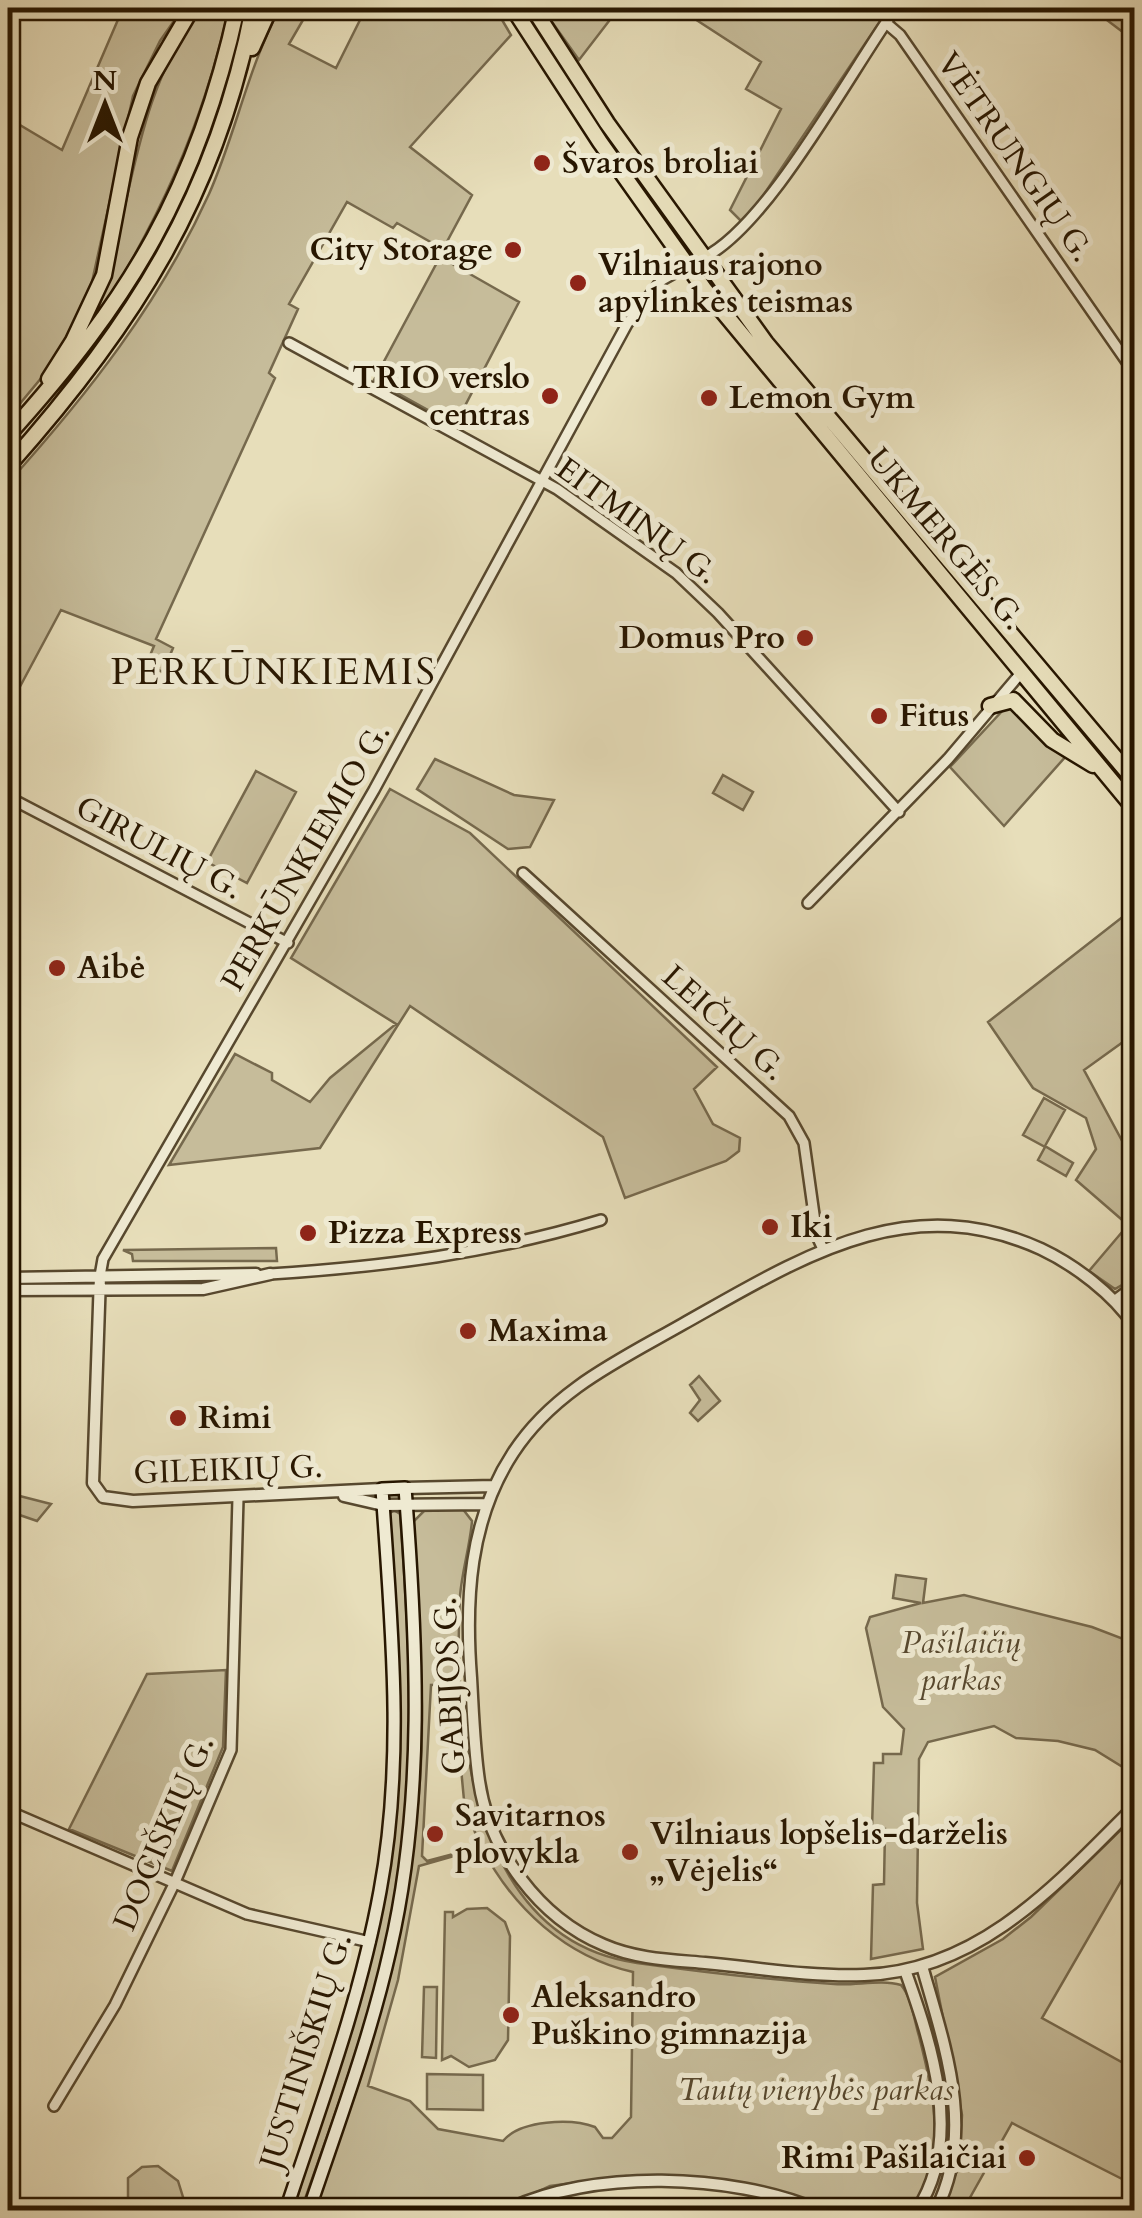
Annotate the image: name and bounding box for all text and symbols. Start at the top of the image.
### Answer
street label: VĖTRUNGIŲ G. [926,43,1104,271]
north arrow [55,55,155,155]
text: N [93,62,117,100]
place label: Švaros broliai [562,141,759,185]
marker: Švaros broliai [531,152,553,174]
place label: City Storage [310,228,493,272]
marker: City Storage [502,239,524,261]
place label: Vilniaus rajono apylinkės teismas [598,243,853,324]
marker: Vilniaus rajono apylinkės teismas [567,272,589,294]
place label: TRIO verslo centras [352,356,530,437]
place label: Lemon Gym [729,376,915,420]
marker: TRIO verslo centras [539,385,561,407]
marker: Lemon Gym [698,387,720,409]
street label: UKMERGĖS G. [857,439,1035,639]
street label: EITMINŲ G. [547,447,727,595]
place label: Domus Pro [619,616,785,660]
marker: Domus Pro [794,627,816,649]
district label: PERKŪNKIEMIS [111,646,437,698]
place label: Fitus [899,694,969,738]
marker: Fitus [868,705,890,727]
street label: PERKŪNKIEMIO G. [211,715,401,999]
street label: GIRULIŲ G. [68,786,250,910]
place label: Aibė [77,946,145,990]
street label: LEIČIŲ G. [652,955,796,1091]
marker: Aibė [46,957,68,979]
place label: Iki [790,1205,832,1249]
place label: Pizza Express [328,1211,522,1255]
marker: Iki [759,1216,781,1238]
marker: Pizza Express [297,1222,319,1244]
place label: Maxima [488,1309,608,1353]
marker: Maxima [457,1320,479,1342]
place label: Rimi [198,1396,271,1440]
marker: Rimi [167,1407,189,1429]
street label: GILEIKIŲ G. [133,1445,323,1495]
street label: GABIJOS G. [423,1596,477,1776]
park label: Pašilaičių parkas [901,1621,1021,1702]
street label: DOCIŠKIŲ G. [103,1729,225,1937]
place label: Savitarnos plovykla [455,1794,606,1875]
place label: Vilniaus lopšelis-darželis „Vėjelis“ [650,1812,1008,1893]
marker: Savitarnos plovykla [424,1823,446,1845]
marker: Vilniaus lopšelis-darželis „Vėjelis“ [619,1841,641,1863]
street label: JUSTINIŠKIŲ G. [248,1928,363,2178]
place label: Aleksandro Puškino gimnazija [531,1975,807,2056]
marker: Aleksandro Puškino gimnazija [500,2004,522,2026]
park label: Tautų vienybės parkas [678,2068,954,2112]
place label: Rimi Pašilaičiai [781,2136,1007,2180]
marker: Rimi Pašilaičiai [1016,2147,1038,2169]

